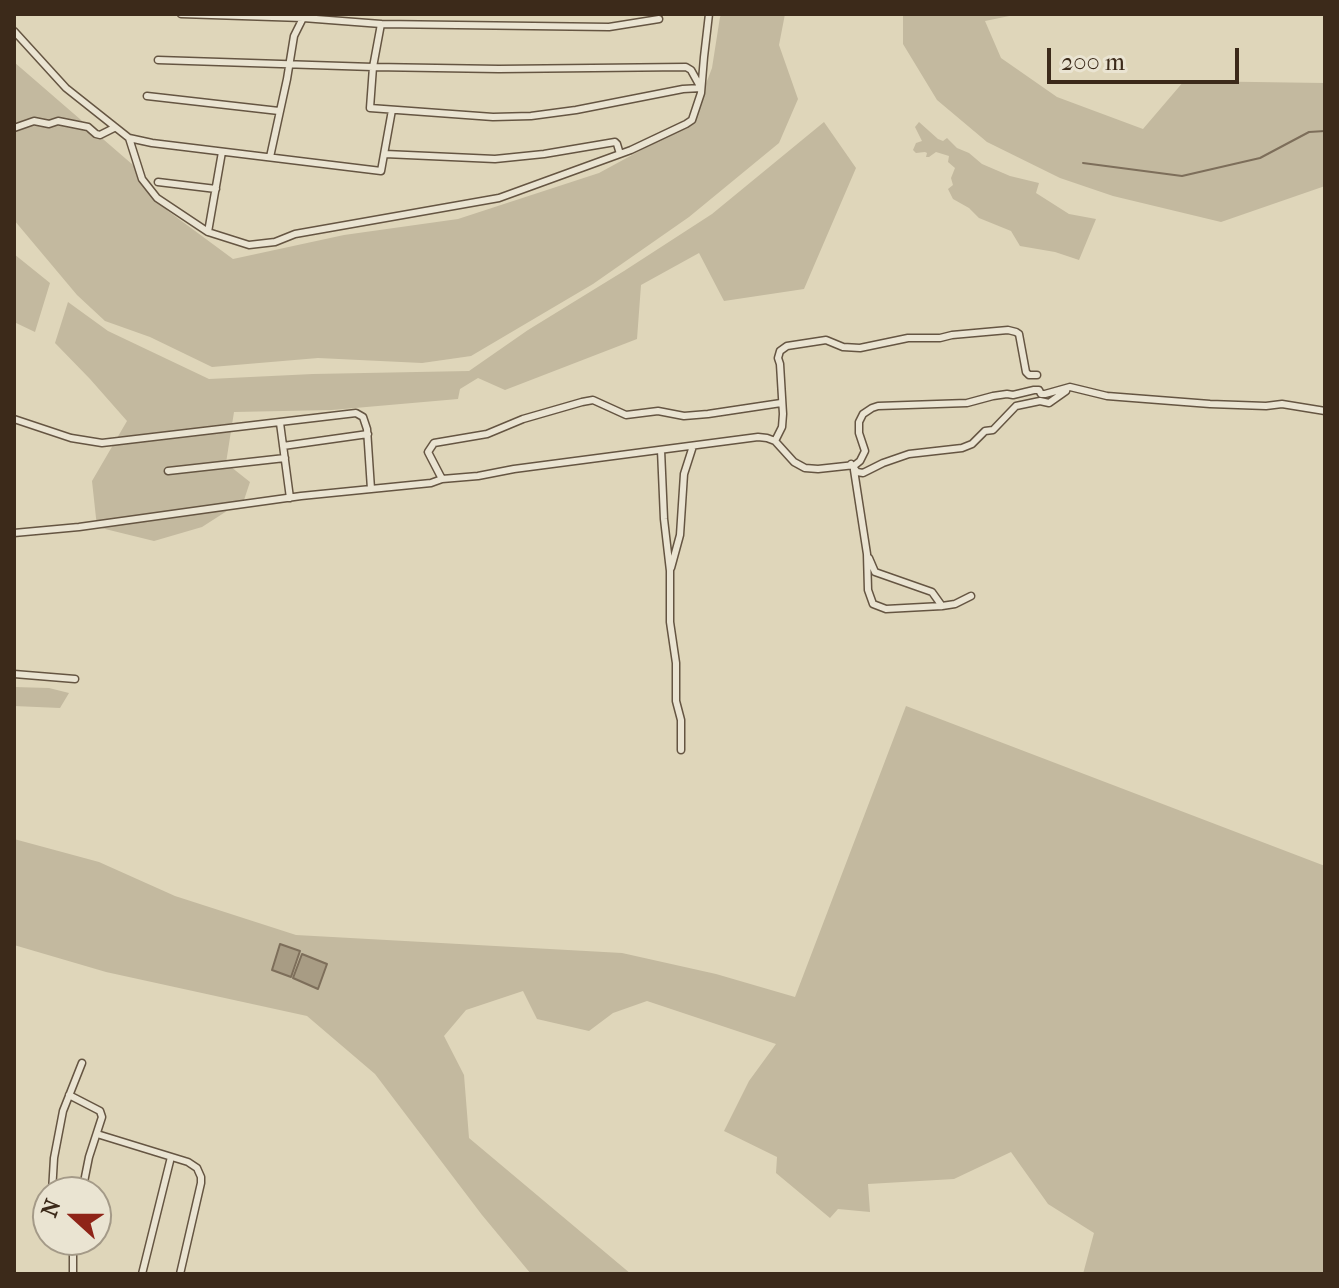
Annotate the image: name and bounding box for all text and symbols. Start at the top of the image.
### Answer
scale bar [1051,32,1243,82]
text: 200 m [1061,48,1125,76]
north arrow [32,1176,112,1256]
text: N [36,1196,67,1221]

